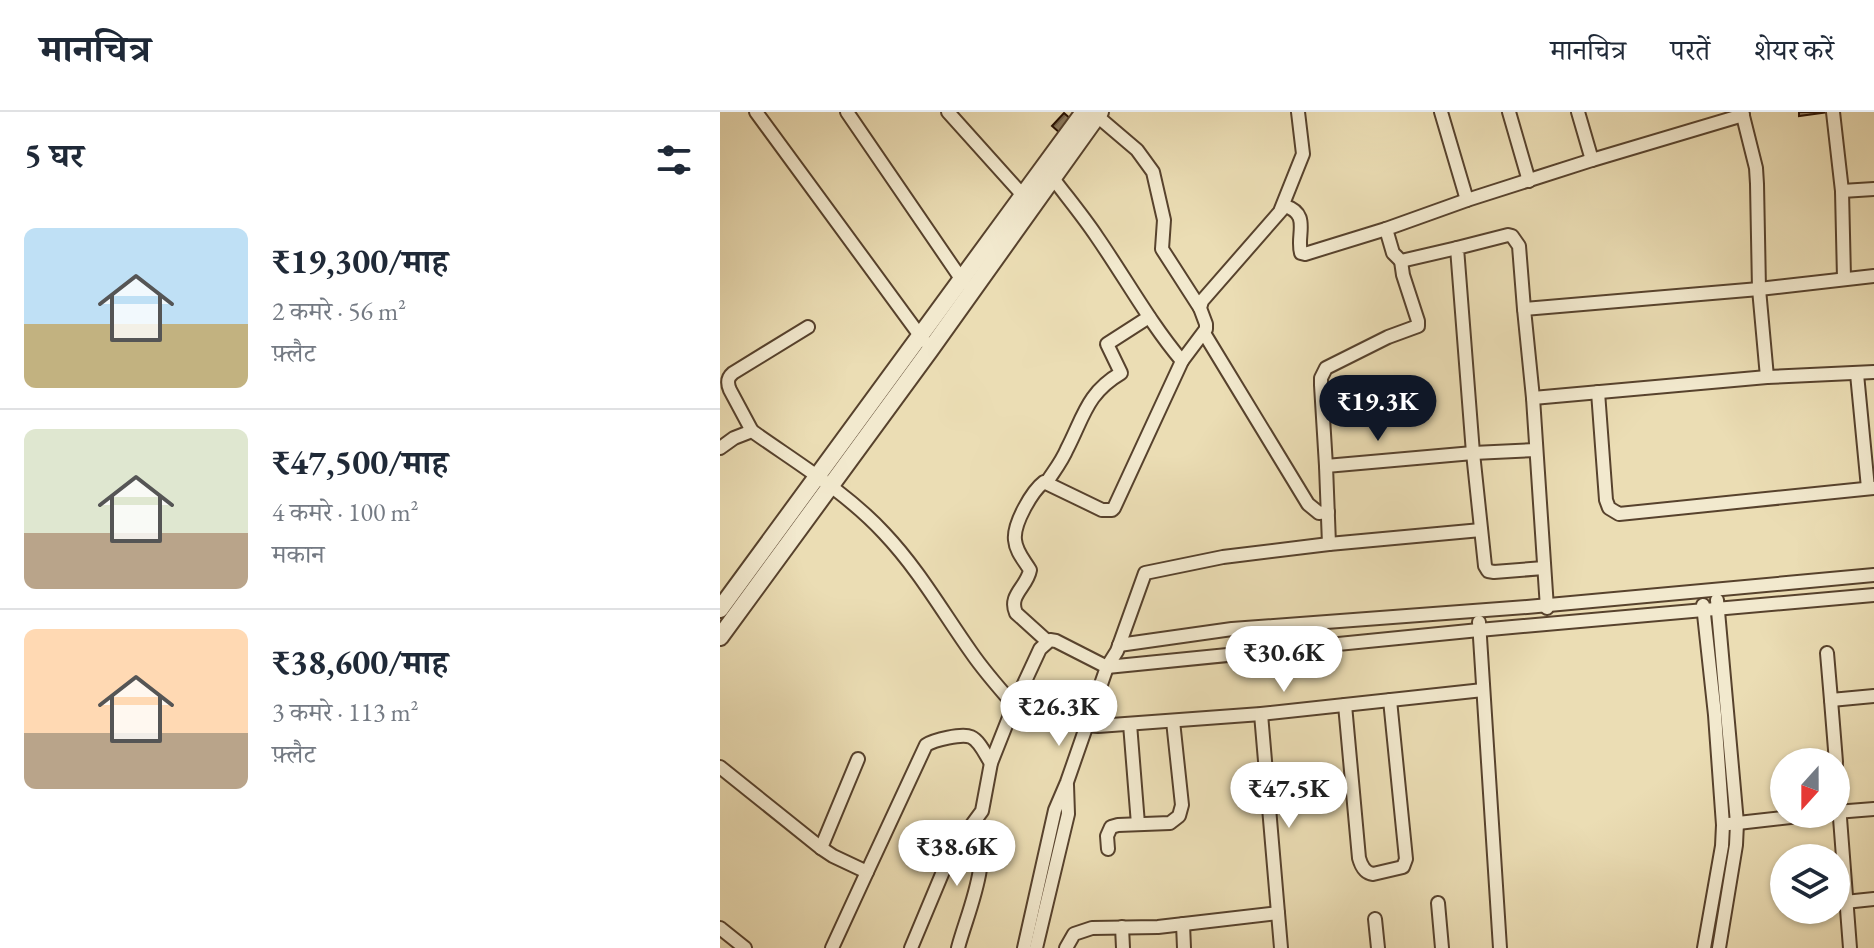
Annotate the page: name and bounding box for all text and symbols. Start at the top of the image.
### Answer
text: मानचित्र [40,24,151,73]
text: मानचित्र [1550,32,1626,68]
text: परतें [1670,32,1710,68]
text: शेयर करें [1754,32,1834,68]
text: 5 घर [24,133,84,177]
icon: filters [652,138,696,182]
text: ₹19,300/माह [272,239,448,283]
icon: home [88,260,184,356]
text: 2 कमरे · 56 m² [272,294,406,328]
text: फ़्लैट [272,336,315,370]
pin: ₹19.3K [1313,375,1443,443]
text: ₹19.3K [1337,384,1419,418]
text: ₹47,500/माह [272,440,448,484]
icon: home [88,461,184,557]
text: 4 कमरे · 100 m² [272,495,419,529]
text: मकान [272,537,325,571]
pin: ₹30.6K [1219,626,1349,694]
text: ₹30.6K [1243,635,1325,669]
text: ₹38,600/माह [272,640,448,684]
icon: home [88,661,184,757]
pin: ₹26.3K [994,680,1124,748]
text: ₹26.3K [1018,689,1100,723]
text: 3 कमरे · 113 m² [272,695,419,729]
text: फ़्लैट [272,737,315,771]
north arrow [1770,748,1850,828]
map controls [1770,748,1850,924]
pin: ₹47.5K [1224,762,1354,830]
text: ₹47.5K [1248,771,1330,805]
pin: ₹38.6K [892,820,1022,888]
text: ₹38.6K [916,829,998,863]
button: layers [1770,844,1850,924]

